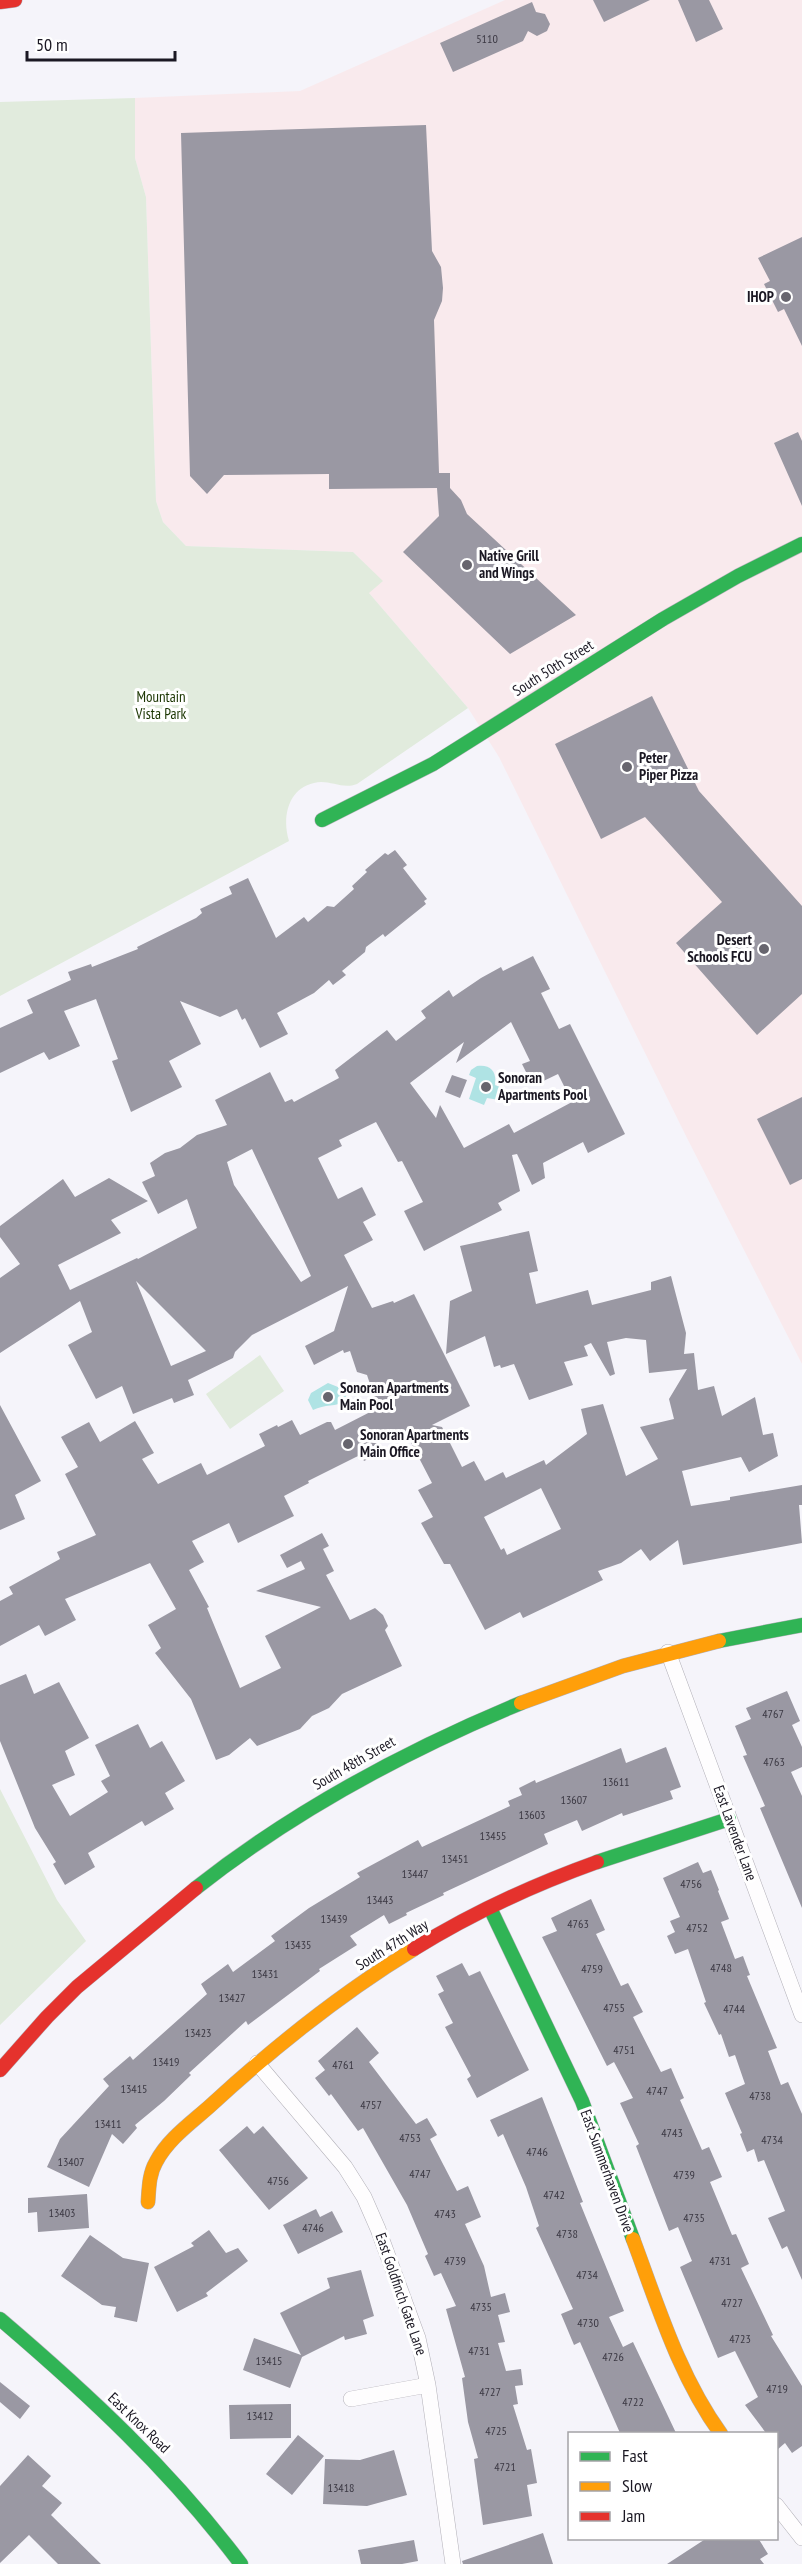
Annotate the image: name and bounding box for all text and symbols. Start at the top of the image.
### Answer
scale bar [27,24,176,62]
house number: 5110 [476,31,498,46]
text: 50 m [36,33,68,56]
place label: IHOP [747,287,774,306]
marker: IHOP [779,290,793,304]
place label: Native Grill and Wings [479,546,539,582]
marker: Native Grill and Wings [460,558,474,572]
street label: South 50th Street [509,635,597,700]
park label: Mountain Vista Park [135,687,187,723]
place label: Peter Piper Pizza [639,748,698,784]
marker: Peter Piper Pizza [620,760,634,774]
place label: Desert Schools FCU [687,930,753,966]
marker: Desert Schools FCU [757,942,771,956]
place label: Sonoran Apartments Pool [497,1068,587,1104]
marker: Sonoran Apartments Pool [479,1080,493,1094]
place label: Sonoran Apartments Main Pool [340,1378,449,1414]
marker: Sonoran Apartments Main Pool [321,1390,335,1404]
place label: Sonoran Apartments Main Office [360,1425,469,1461]
marker: Sonoran Apartments Main Office [341,1437,355,1451]
house number: 4767 [762,1706,784,1721]
street label: South 48th Street [309,1731,398,1794]
house number: 4763 [763,1754,785,1769]
house number: 13611 [602,1774,630,1789]
street label: East Lavender Lane [709,1782,762,1883]
house number: 13607 [560,1792,588,1807]
house number: 13603 [518,1807,546,1822]
house number: 13455 [479,1828,507,1843]
house number: 13451 [441,1851,469,1866]
house number: 13447 [401,1866,429,1881]
house number: 4756 [680,1876,702,1891]
house number: 13443 [366,1892,394,1907]
house number: 13439 [320,1911,348,1926]
street label: South 47th Way [352,1915,432,1974]
house number: 4763 [567,1916,589,1931]
house number: 4752 [686,1920,708,1935]
house number: 13435 [284,1937,312,1952]
house number: 4748 [710,1960,732,1975]
house number: 4759 [581,1961,603,1976]
house number: 13431 [251,1966,279,1981]
house number: 13427 [218,1990,246,2005]
house number: 4755 [603,2000,625,2015]
house number: 4744 [723,2001,745,2016]
house number: 13423 [184,2025,212,2040]
house number: 4751 [613,2042,635,2057]
house number: 13419 [152,2054,180,2069]
house number: 4761 [332,2057,354,2072]
house number: 13415 [120,2081,148,2096]
house number: 4747 [646,2083,668,2098]
house number: 4738 [749,2088,771,2103]
house number: 4757 [360,2097,382,2112]
street label: East Summerhaven Drive [576,2107,638,2235]
house number: 13411 [94,2116,122,2131]
house number: 4743 [661,2125,683,2140]
house number: 4753 [399,2130,421,2145]
house number: 4734 [761,2132,783,2147]
house number: 4746 [526,2144,548,2159]
house number: 13407 [57,2154,85,2169]
house number: 4747 [409,2166,431,2181]
house number: 4739 [673,2167,695,2182]
house number: 4756 [267,2173,289,2188]
house number: 4742 [543,2187,565,2202]
house number: 13403 [48,2205,76,2220]
house number: 4743 [434,2206,456,2221]
house number: 4735 [683,2210,705,2225]
house number: 4746 [302,2220,324,2235]
house number: 4738 [556,2226,578,2241]
street label: East Goldfinch Gate Lane [372,2230,431,2358]
house number: 4739 [444,2253,466,2268]
house number: 4731 [709,2253,731,2268]
house number: 4734 [576,2267,598,2282]
house number: 4727 [721,2295,743,2310]
house number: 4735 [470,2299,492,2314]
house number: 4730 [577,2315,599,2330]
house number: 4723 [729,2331,751,2346]
house number: 4731 [468,2343,490,2358]
house number: 4726 [602,2349,624,2364]
house number: 13415 [255,2353,283,2368]
house number: 4719 [766,2381,788,2396]
house number: 4727 [479,2384,501,2399]
street label: East Knox Road [104,2388,174,2457]
house number: 4722 [622,2394,644,2409]
house number: 13412 [246,2408,274,2423]
house number: 4725 [485,2423,507,2438]
legend [568,2432,778,2540]
text: Fast [622,2444,648,2467]
house number: 4721 [494,2459,516,2474]
text: Slow [622,2474,653,2497]
house number: 13418 [327,2480,355,2495]
text: Jam [621,2504,645,2527]

